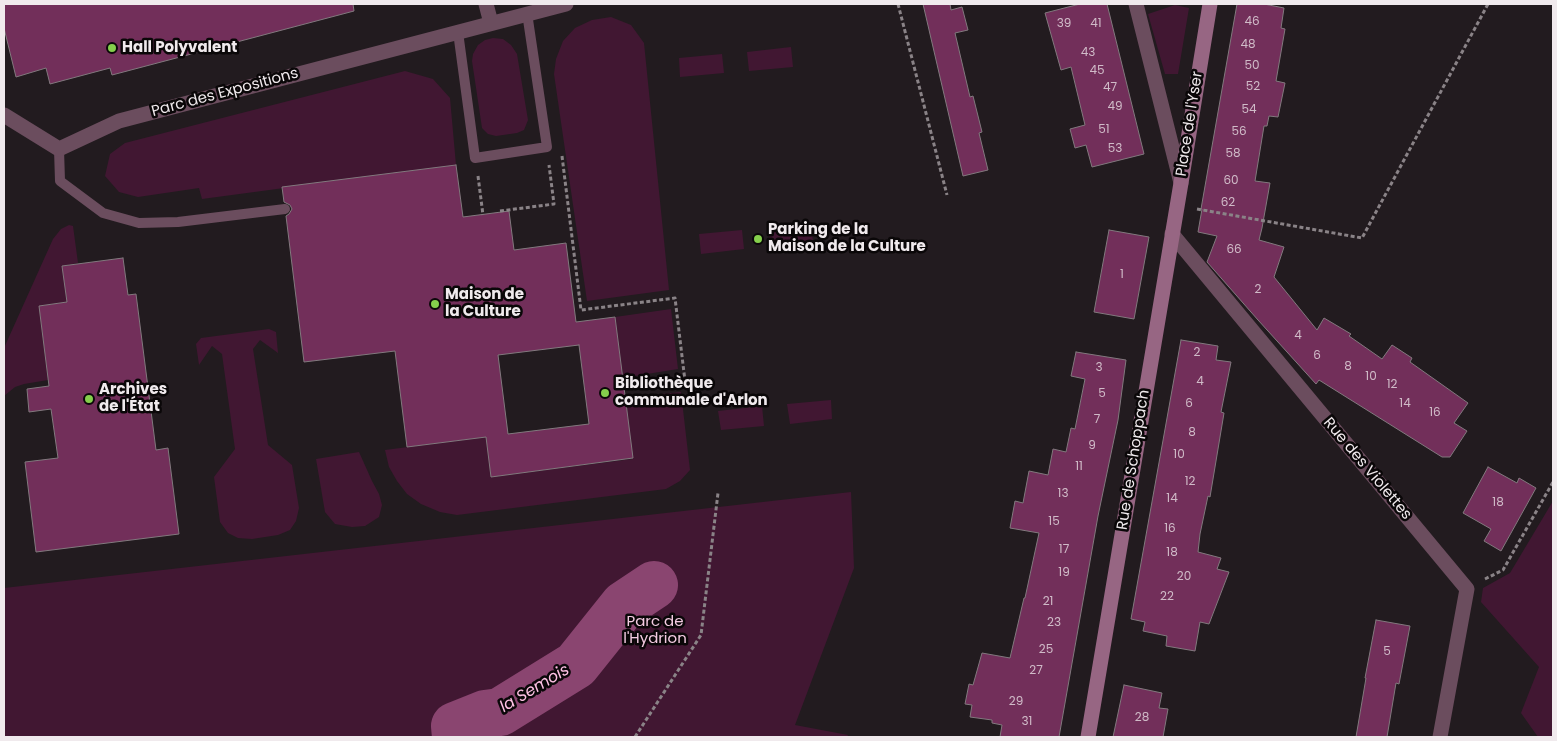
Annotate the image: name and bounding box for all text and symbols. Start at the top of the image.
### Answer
house number: 46 [1244,15,1260,29]
house number: 39 [1057,17,1071,31]
house number: 41 [1090,17,1102,31]
house number: 48 [1240,38,1256,52]
place label: Hall Polyvalent [122,39,237,57]
marker: Hall Polyvalent [106,42,118,54]
house number: 43 [1081,46,1095,60]
house number: 50 [1244,59,1260,73]
house number: 45 [1089,64,1105,78]
street label: Parc des Expositions [150,65,300,121]
street label: Place de l'Yser [1173,70,1207,178]
house number: 52 [1246,80,1260,94]
house number: 47 [1103,81,1117,95]
house number: 49 [1107,100,1123,114]
house number: 54 [1241,103,1257,117]
house number: 51 [1098,123,1110,137]
house number: 56 [1231,125,1247,139]
house number: 53 [1108,142,1122,156]
house number: 58 [1225,147,1241,161]
house number: 60 [1223,174,1239,188]
house number: 62 [1221,196,1235,210]
place label: Parking de la Maison de la Culture [768,221,926,256]
marker: Parking de la Maison de la Culture [752,233,764,245]
house number: 66 [1226,243,1242,257]
house number: 1 [1120,268,1124,282]
house number: 2 [1255,283,1261,297]
place label: Maison de la Culture [445,286,524,321]
marker: Maison de la Culture [429,298,441,310]
house number: 4 [1294,329,1302,343]
house number: 2 [1194,346,1200,360]
house number: 6 [1313,349,1321,363]
house number: 8 [1344,360,1352,374]
house number: 3 [1095,361,1103,375]
house number: 10 [1365,370,1377,384]
place label: Bibliothèque communale d'Arlon [615,375,768,410]
house number: 4 [1196,375,1204,389]
house number: 12 [1387,378,1397,392]
place label: Archives de l'État [99,381,167,416]
marker: Bibliothèque communale d'Arlon [599,387,611,399]
house number: 5 [1098,387,1106,401]
street label: Rue de Schoppach [1114,389,1154,531]
marker: Archives de l'État [83,393,95,405]
house number: 6 [1185,397,1193,411]
house number: 14 [1399,397,1411,411]
house number: 16 [1429,406,1441,420]
house number: 7 [1094,413,1100,427]
street label: Rue des Violettes [1319,414,1415,524]
house number: 8 [1188,426,1196,440]
house number: 9 [1088,439,1096,453]
house number: 10 [1173,448,1185,462]
house number: 11 [1075,460,1083,474]
house number: 12 [1185,475,1195,489]
house number: 13 [1058,487,1068,501]
house number: 14 [1166,492,1178,506]
house number: 18 [1492,496,1504,510]
house number: 15 [1048,515,1060,529]
house number: 16 [1164,522,1176,536]
house number: 17 [1059,543,1069,557]
house number: 18 [1166,546,1178,560]
house number: 19 [1058,566,1070,580]
house number: 20 [1177,570,1191,584]
house number: 22 [1160,590,1174,604]
house number: 21 [1043,595,1053,609]
park label: Parc de l'Hydrion [623,613,687,648]
house number: 23 [1047,616,1061,630]
house number: 25 [1039,643,1053,657]
house number: 5 [1383,645,1391,659]
water label: la Semois [497,661,573,717]
house number: 27 [1029,664,1043,678]
house number: 29 [1009,695,1023,709]
house number: 28 [1135,711,1149,725]
house number: 31 [1022,715,1032,729]

